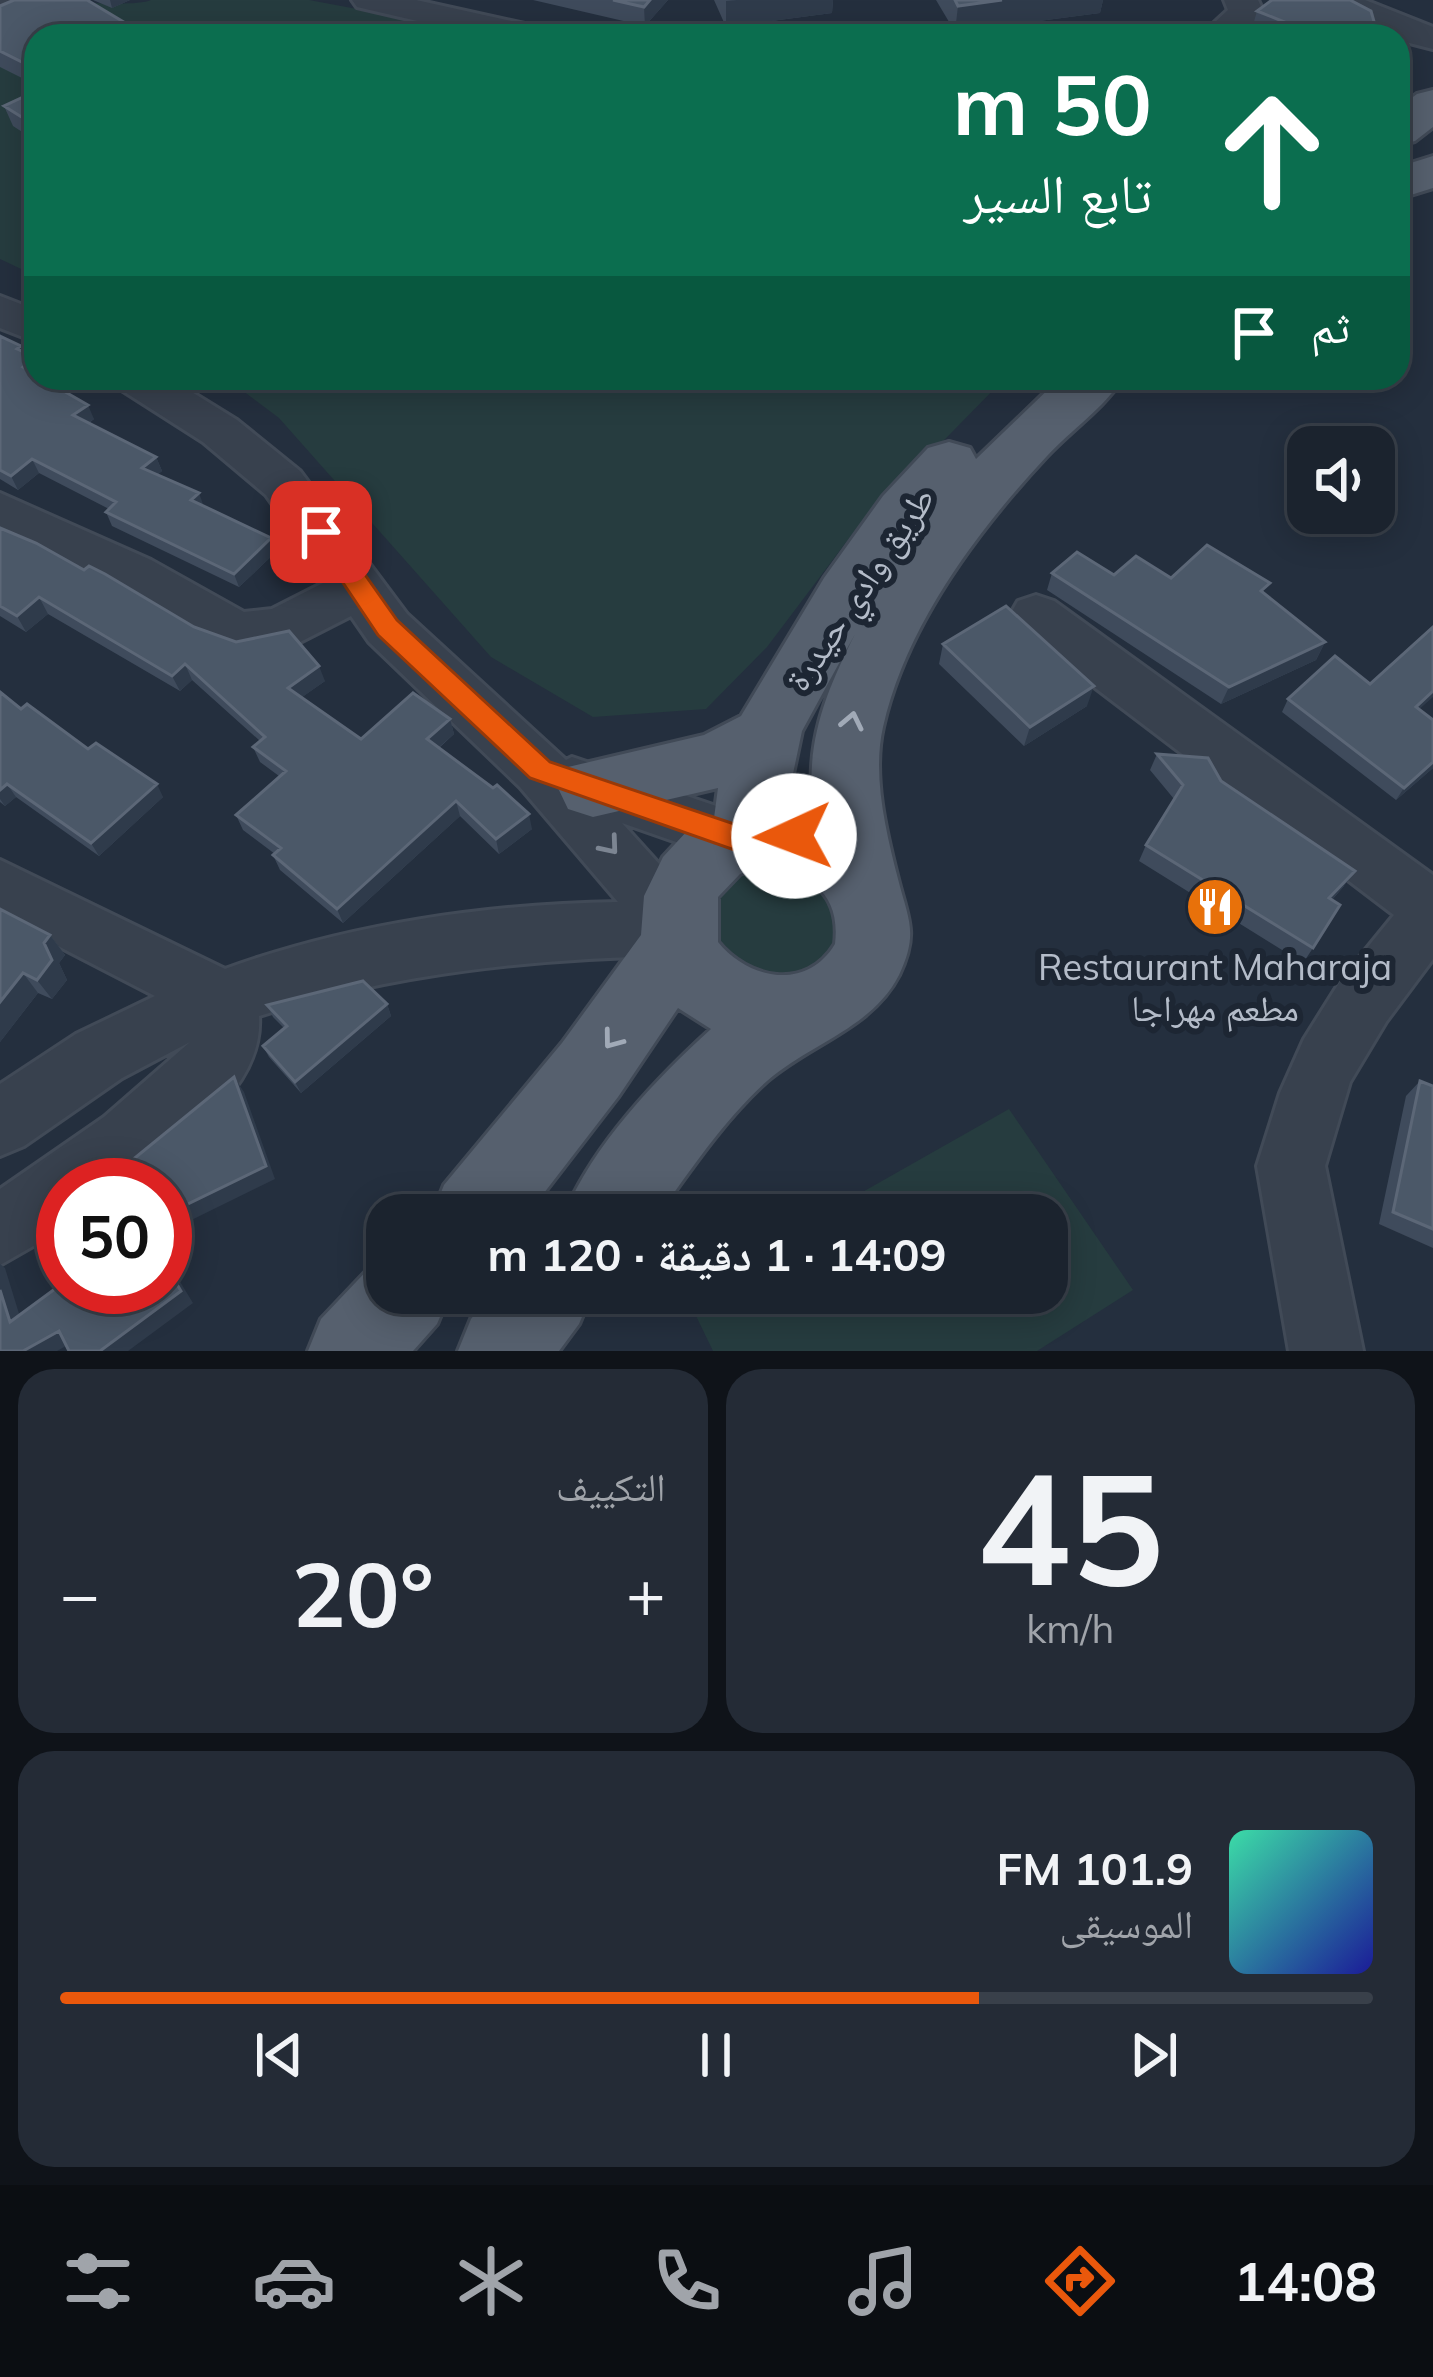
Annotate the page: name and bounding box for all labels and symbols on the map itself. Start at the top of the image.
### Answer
street label: طريق وادي حيدرة [774,477,950,703]
pin [270,481,372,583]
one-way arrow [838,712,863,732]
position arrow [731,773,857,899]
one-way arrow [596,832,617,854]
restaurant icon: Restaurant Maharaja مطعم مهراجا [1184,876,1246,938]
place label: Restaurant Maharaja مطعم مهراجا [1038,944,1392,1032]
one-way arrow [605,1027,627,1048]
speed limit sign: 50 [36,1158,192,1314]

